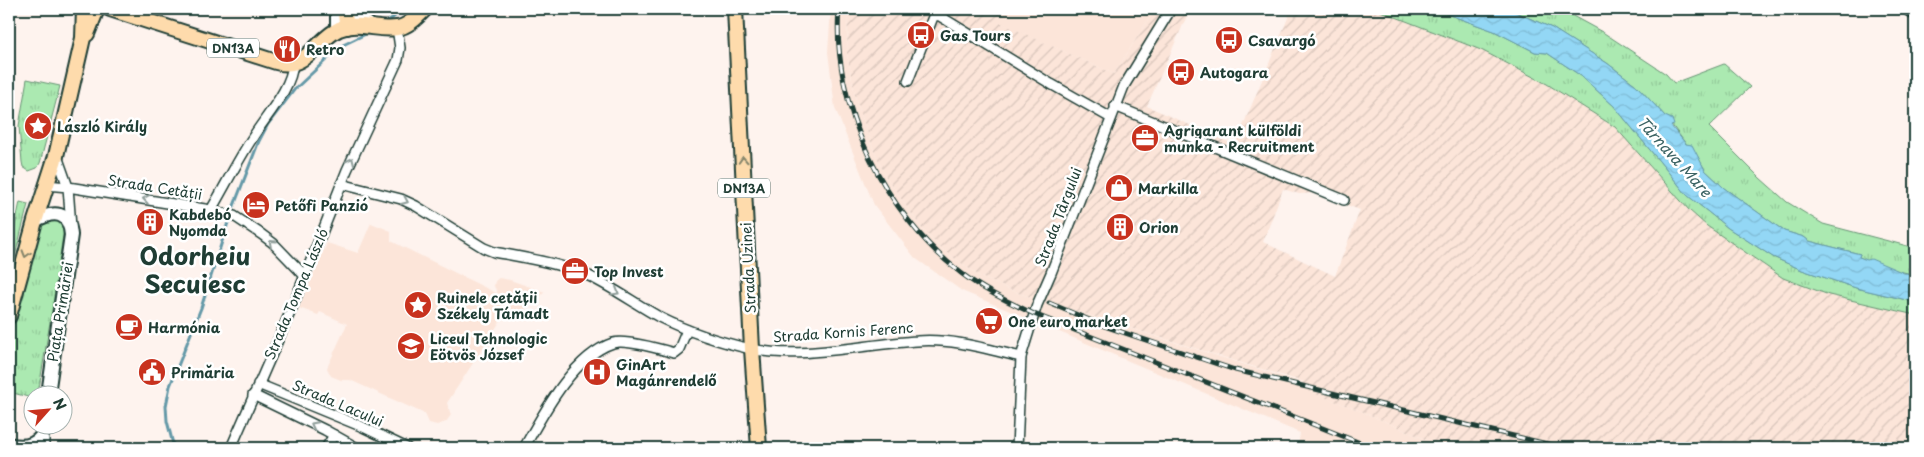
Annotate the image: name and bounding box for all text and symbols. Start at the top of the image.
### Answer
bus stop icon: Gas Tours [906,20,936,50]
place label: Gas Tours [940,25,1011,46]
bus stop icon: Csavargó [1214,25,1244,55]
place label: Csavargó [1248,30,1315,51]
restaurant icon: Retro [272,34,302,64]
road number: DN13A [207,38,259,58]
place label: Retro [306,39,344,60]
bus stop icon: Autogara [1166,57,1196,87]
place label: Autogara [1200,62,1269,83]
place icon: László Király [23,111,53,141]
water label: Târnava Mare [1632,111,1718,202]
place label: László Király [57,116,147,137]
place label: Agrigarant külföldi munka - Recruitment [1164,120,1315,157]
office icon: Agrigarant külföldi munka - Recruitment [1130,123,1160,153]
one-way arrow [738,156,748,164]
one-way arrow [344,157,355,166]
street label: Strada Târgului [1029,164,1087,270]
street label: Strada Cetății [106,169,204,205]
shop icon: Markilla [1104,173,1134,203]
road number: DN13A [718,178,770,198]
place label: Markilla [1138,178,1199,199]
hotel icon: Petőfi Panzió [241,190,271,220]
one-way arrow [400,194,409,205]
one-way arrow [141,195,150,205]
place label: Petőfi Panzió [275,195,368,216]
place label: Kabdebó Nyomda [169,204,231,241]
building icon: Kabdebó Nyomda [135,207,165,237]
building icon: Orion [1105,212,1135,242]
place label: Orion [1139,217,1179,238]
street label: Strada Uzinei [735,222,761,314]
street label: Strada Tompa László [259,225,333,363]
district label: Odorheiu Secuiesc [139,237,251,301]
one-way arrow [268,240,277,249]
one-way arrow [21,250,32,259]
office icon: Top Invest [560,256,590,286]
street label: Piața Primăriei [42,260,78,364]
place label: Top Invest [594,261,664,282]
one-way arrow [611,285,620,295]
place label: Ruinele cetății Székely Támadt [437,287,549,324]
place icon: Ruinele cetății Székely Támadt [403,290,433,320]
supermarket icon: One euro market [974,306,1004,336]
place label: One euro market [1008,311,1128,332]
cafe icon: Harmónia [114,312,144,342]
place label: Harmónia [148,317,221,338]
street label: Strada Kornis Ferenc [772,317,914,347]
place label: Liceul Tehnologic Eötvös József [430,328,548,365]
school or university icon: Liceul Tehnologic Eötvös József [396,331,426,361]
place label: GinArt Magánrendelő [616,354,717,391]
public building icon: Primăria [137,357,167,387]
hospital icon: GinArt Magánrendelő [582,357,612,387]
place label: Primăria [171,362,235,383]
street label: Strada Lacului [289,374,387,432]
north arrow [22,384,72,434]
text: N [48,394,72,414]
one-way arrow [310,421,319,431]

